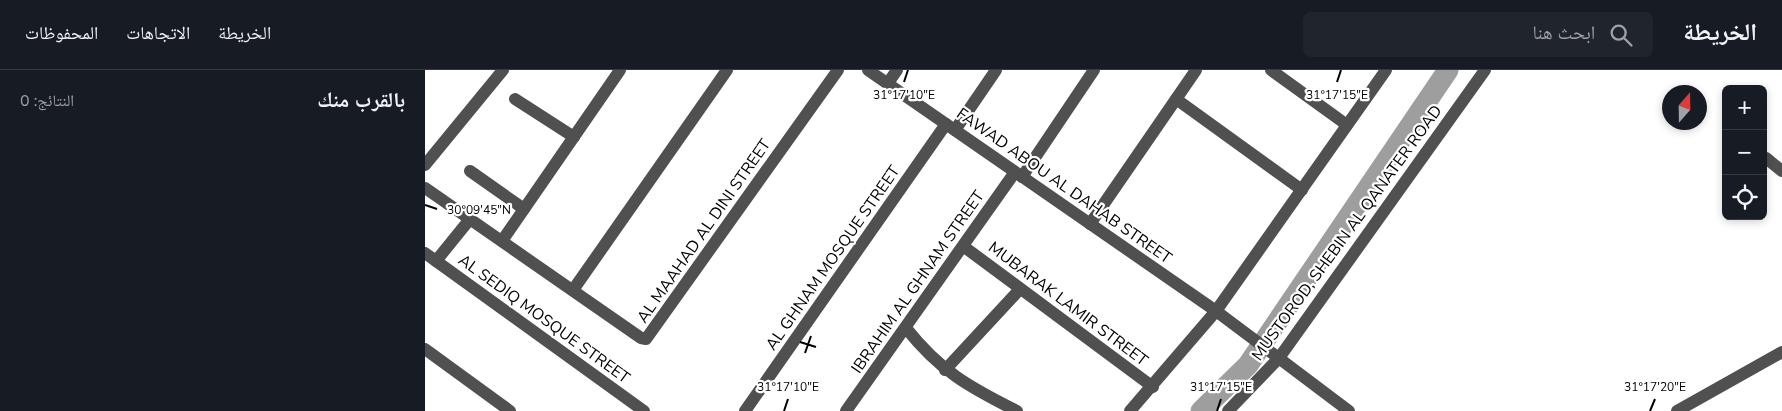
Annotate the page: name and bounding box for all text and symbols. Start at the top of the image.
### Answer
search box [1303,12,1653,57]
text: الخريطة [1683,16,1757,48]
text: ابحث هنا [1533,20,1595,46]
text: المحفوظات [25,21,98,45]
text: الاتجاهات [126,21,190,45]
text: الخريطة [218,21,271,45]
icon: search [1607,21,1635,49]
north arrow [1662,85,1707,130]
map controls [1722,85,1767,220]
button: + [1722,85,1767,130]
text: بالقرب منك [317,86,405,114]
text: 31°17'10"E [873,87,935,103]
text: 31°17'15"E [1306,87,1368,103]
text: النتائج: 0 [20,90,74,112]
street label: MUSTOROD, SHEBIN AL QANATER ROAD [1247,101,1447,365]
street label: FAWAD ABOU AL DAHAB STREET [952,103,1176,269]
button: − [1722,130,1767,175]
street label: AL MAAHAD AL DINI STREET [632,134,776,327]
street label: AL GHNAM MOSQUE STREET [761,161,906,355]
button: locate [1722,175,1767,220]
street label: IBRAHIM AL GHNAM STREET [846,186,990,378]
text: 30°09'45"N [447,202,511,218]
street label: MUBARAK LAMIR STREET [984,237,1153,372]
street label: AL SEDIQ MOSQUE STREET [454,249,635,389]
text: 31°17'10"E [757,379,819,395]
text: 31°17'15"E [1190,379,1252,395]
text: 31°17'20"E [1624,379,1686,395]

